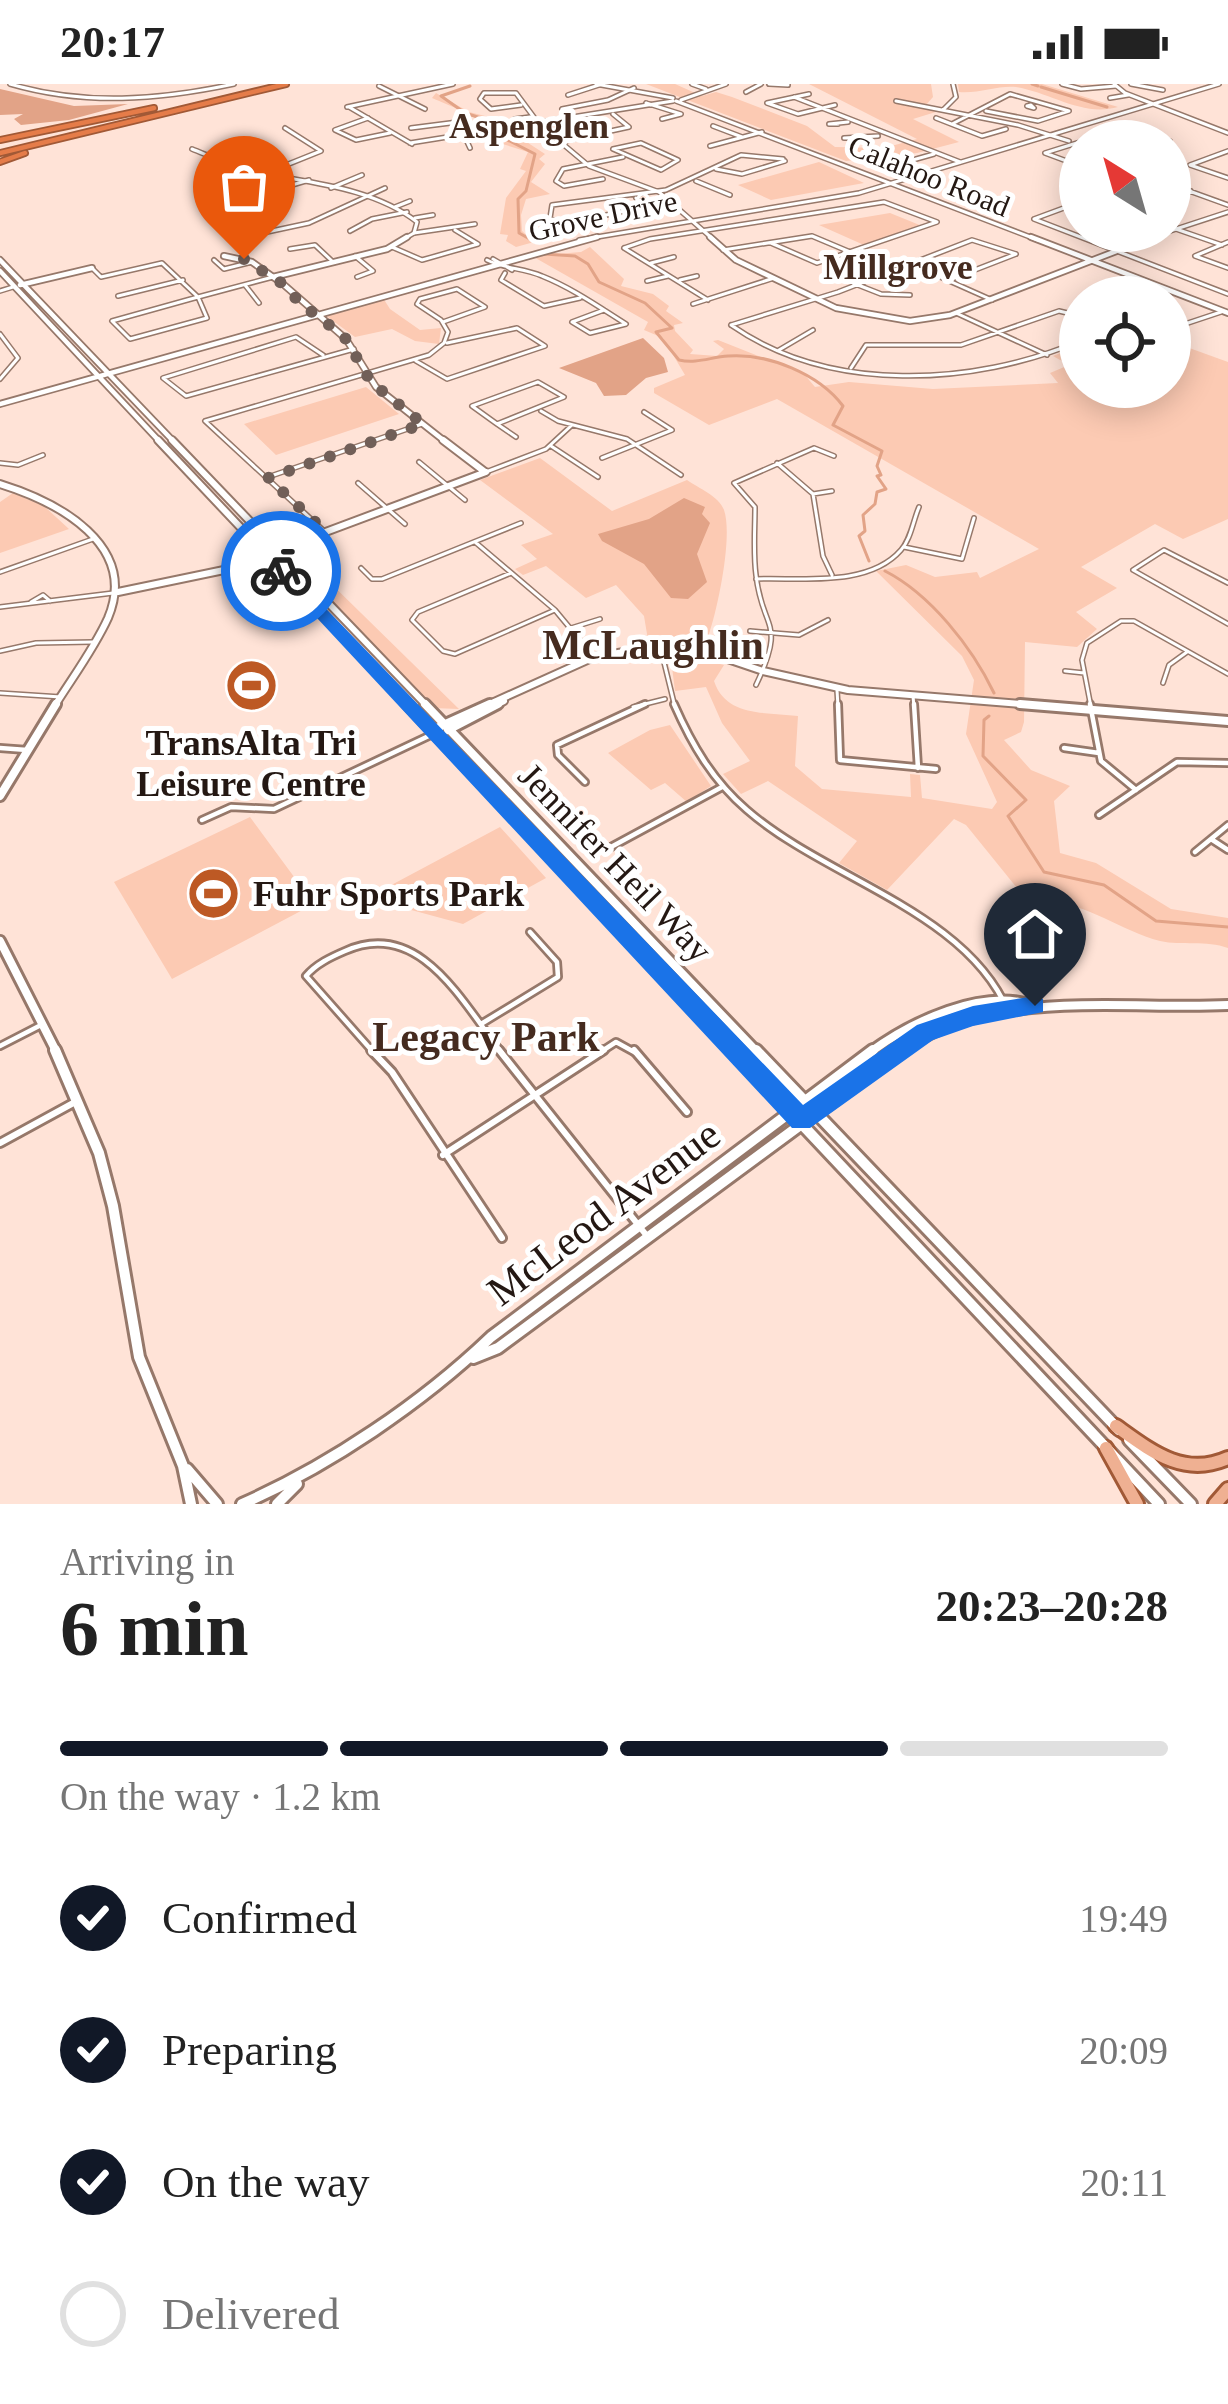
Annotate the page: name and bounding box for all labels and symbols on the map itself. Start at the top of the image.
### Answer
district label: Aspenglen [449,106,609,146]
north arrow [1059,120,1191,252]
street label: Calahoo Road [844,128,1015,223]
pin [193,136,295,259]
street label: Grove Drive [526,184,680,247]
district label: Millgrove [823,247,973,287]
courier [221,511,341,631]
district label: McLaughlin [542,622,764,668]
sports icon: TransAlta Tri Leisure Centre [223,658,279,714]
place label: TransAlta Tri Leisure Centre [136,723,366,804]
street label: Jennifer Heil Way [510,755,720,970]
sports icon: Fuhr Sports Park [186,865,242,921]
place label: Fuhr Sports Park [253,874,524,914]
pin [984,883,1086,1006]
district label: Legacy Park [372,1014,600,1060]
street label: McLeod Avenue [479,1111,728,1315]

